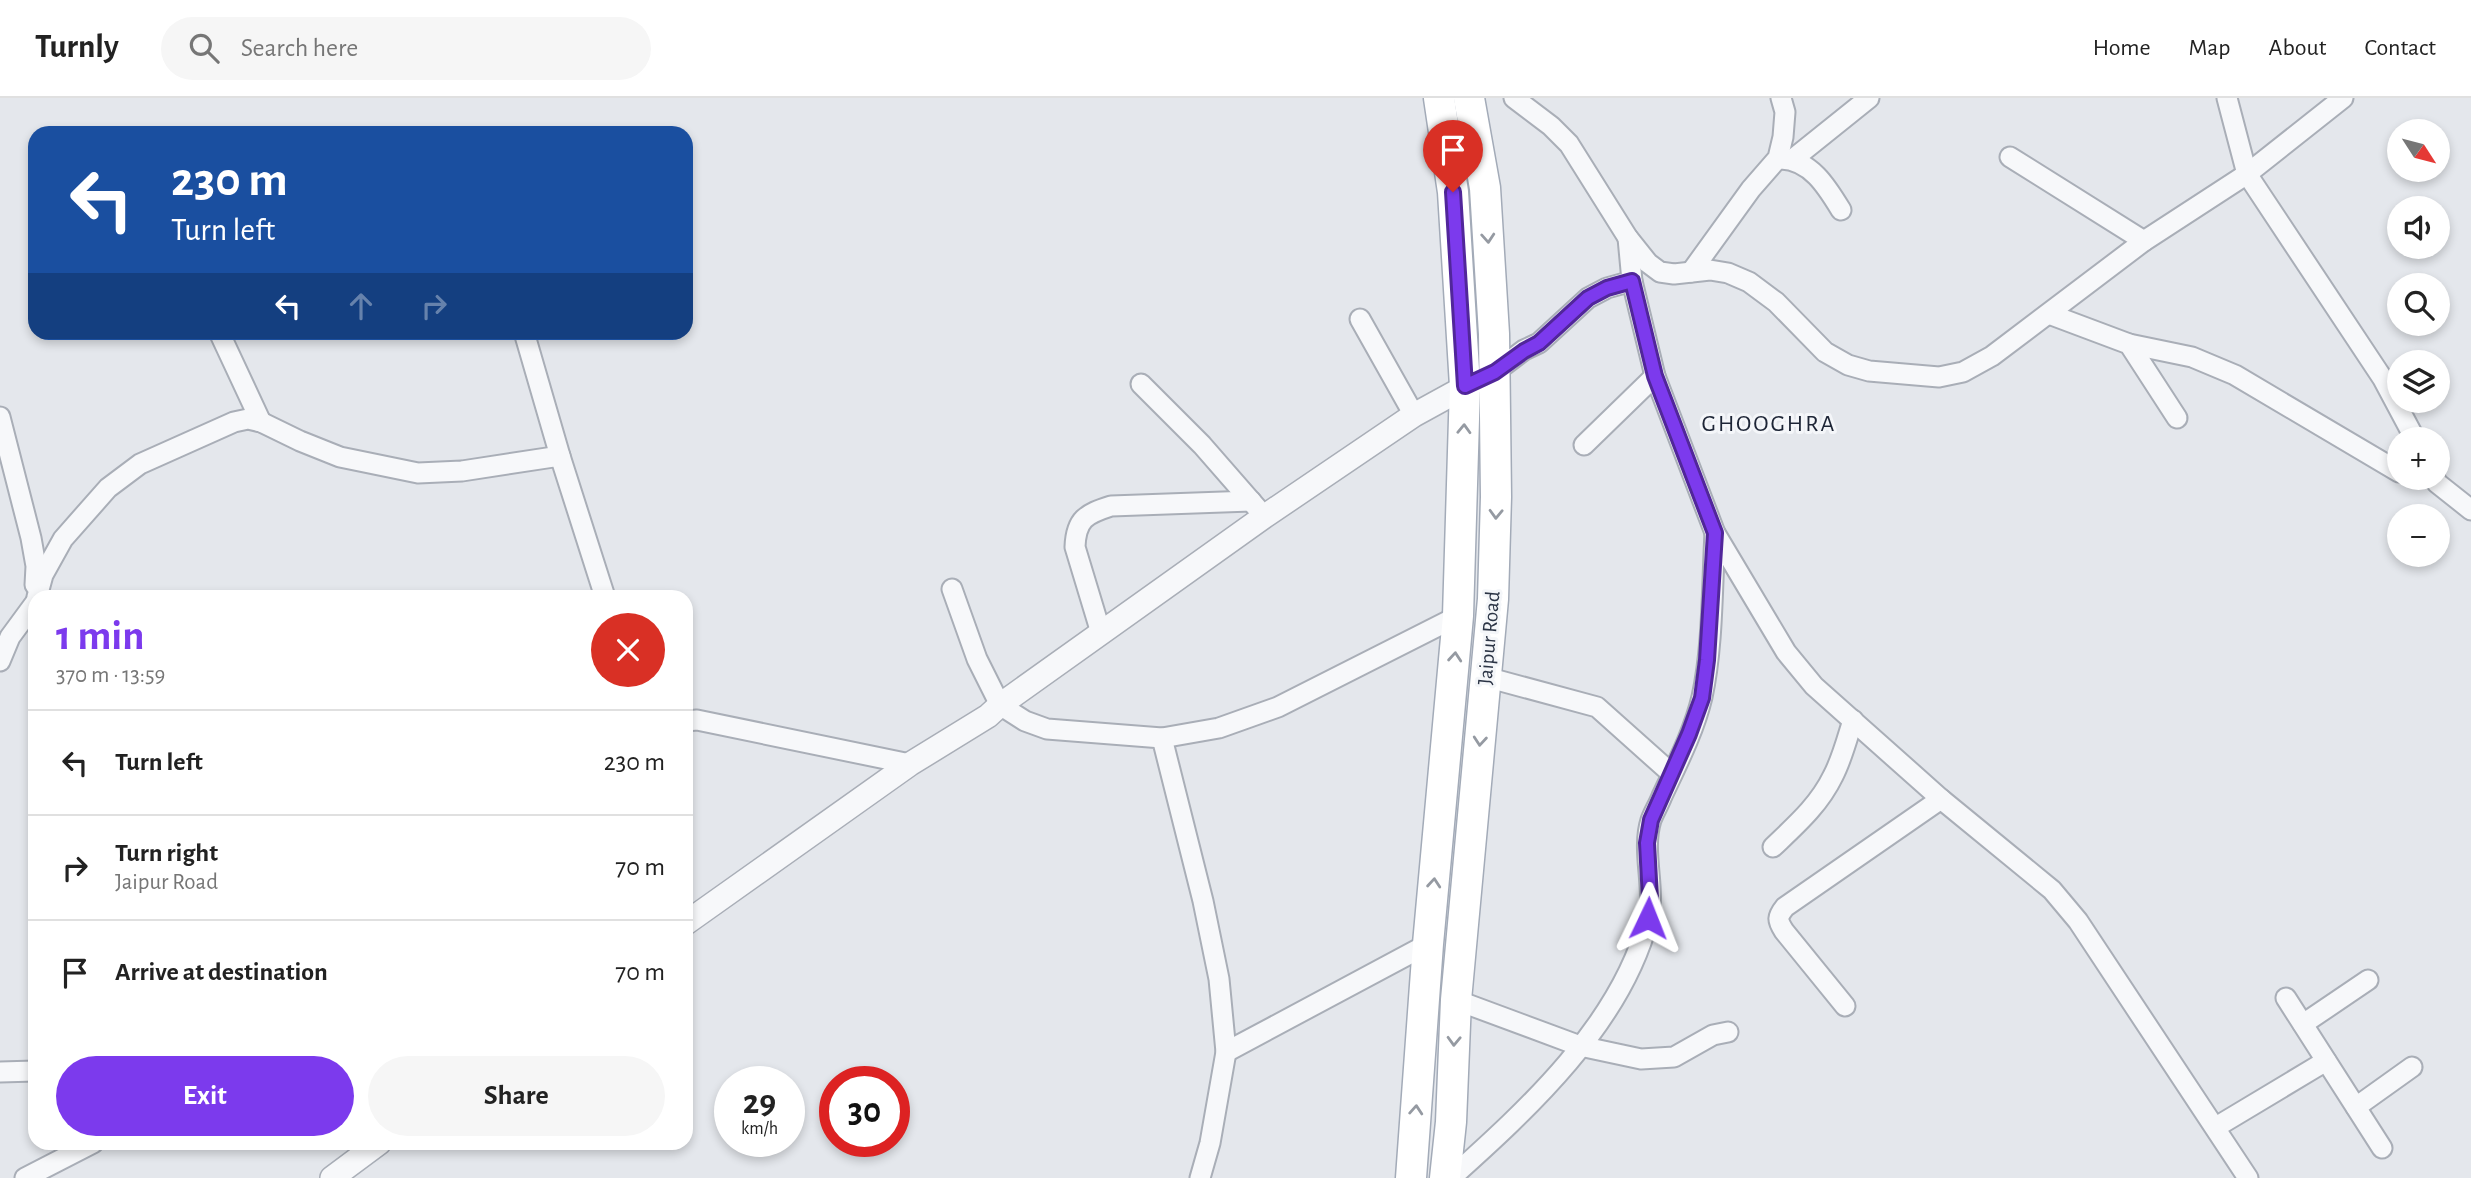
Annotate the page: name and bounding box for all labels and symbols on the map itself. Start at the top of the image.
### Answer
north arrow [2387,119,2450,182]
pin [1423,120,1483,192]
one-way arrow [1480,233,1495,244]
district label: GHOOGHRA [1702,412,1836,436]
one-way arrow [1456,424,1471,435]
one-way arrow [1488,509,1503,520]
street label: Jaipur Road [1474,590,1504,686]
one-way arrow [1447,651,1462,662]
one-way arrow [1473,736,1488,747]
one-way arrow [1426,877,1441,888]
position arrow [1611,881,1685,955]
one-way arrow [1447,1035,1462,1046]
speed limit sign: 30 [819,1066,910,1157]
one-way arrow [1408,1104,1423,1115]

